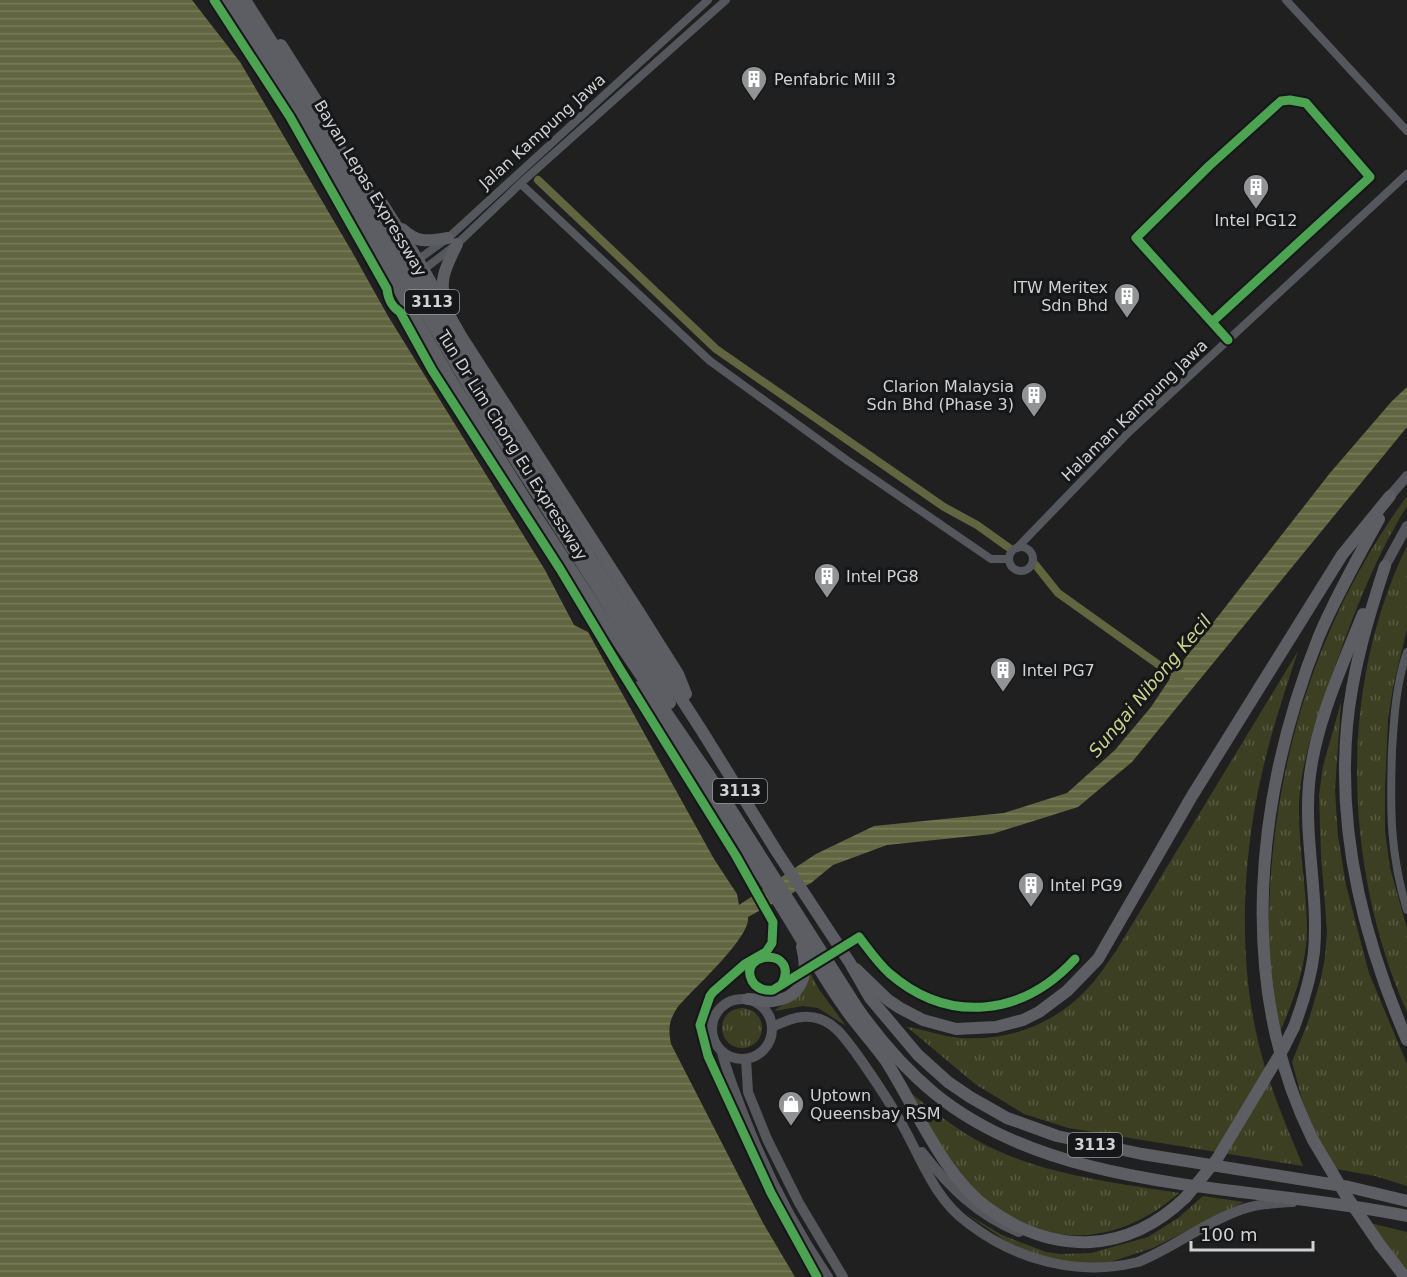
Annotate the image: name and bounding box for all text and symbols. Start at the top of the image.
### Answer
building icon: Penfabric Mill 3 [739,64,769,102]
street label: Jalan Kampung Jawa [475,70,609,194]
place label: Penfabric Mill 3 [774,70,896,89]
street label: Bayan Lepas Expressway [310,97,431,280]
building icon: Intel PG12 [1241,172,1271,210]
place label: Intel PG12 [1215,211,1297,230]
place label: ITW Meritex Sdn Bhd [1013,278,1108,315]
building icon: ITW Meritex Sdn Bhd [1112,281,1142,319]
road number: 3113 [405,290,459,314]
street label: Tun Dr Lim Chong Eu Expressway [433,326,591,564]
street label: Halaman Kampung Jawa [1057,336,1211,485]
place label: Clarion Malaysia Sdn Bhd (Phase 3) [867,377,1014,414]
building icon: Clarion Malaysia Sdn Bhd (Phase 3) [1019,380,1049,418]
building icon: Intel PG8 [812,561,842,599]
place label: Intel PG8 [846,567,919,586]
water label: Sungai Nibong Kecil [1084,610,1215,761]
building icon: Intel PG7 [988,655,1018,693]
place label: Intel PG7 [1022,661,1095,680]
road number: 3113 [713,779,767,803]
building icon: Intel PG9 [1016,870,1046,908]
place label: Intel PG9 [1050,876,1123,895]
place label: Uptown Queensbay RSM [810,1086,941,1123]
shop icon: Uptown Queensbay RSM [776,1089,806,1127]
road number: 3113 [1068,1133,1122,1157]
scale bar [1191,1214,1312,1252]
text: 100 m [1200,1224,1258,1245]

